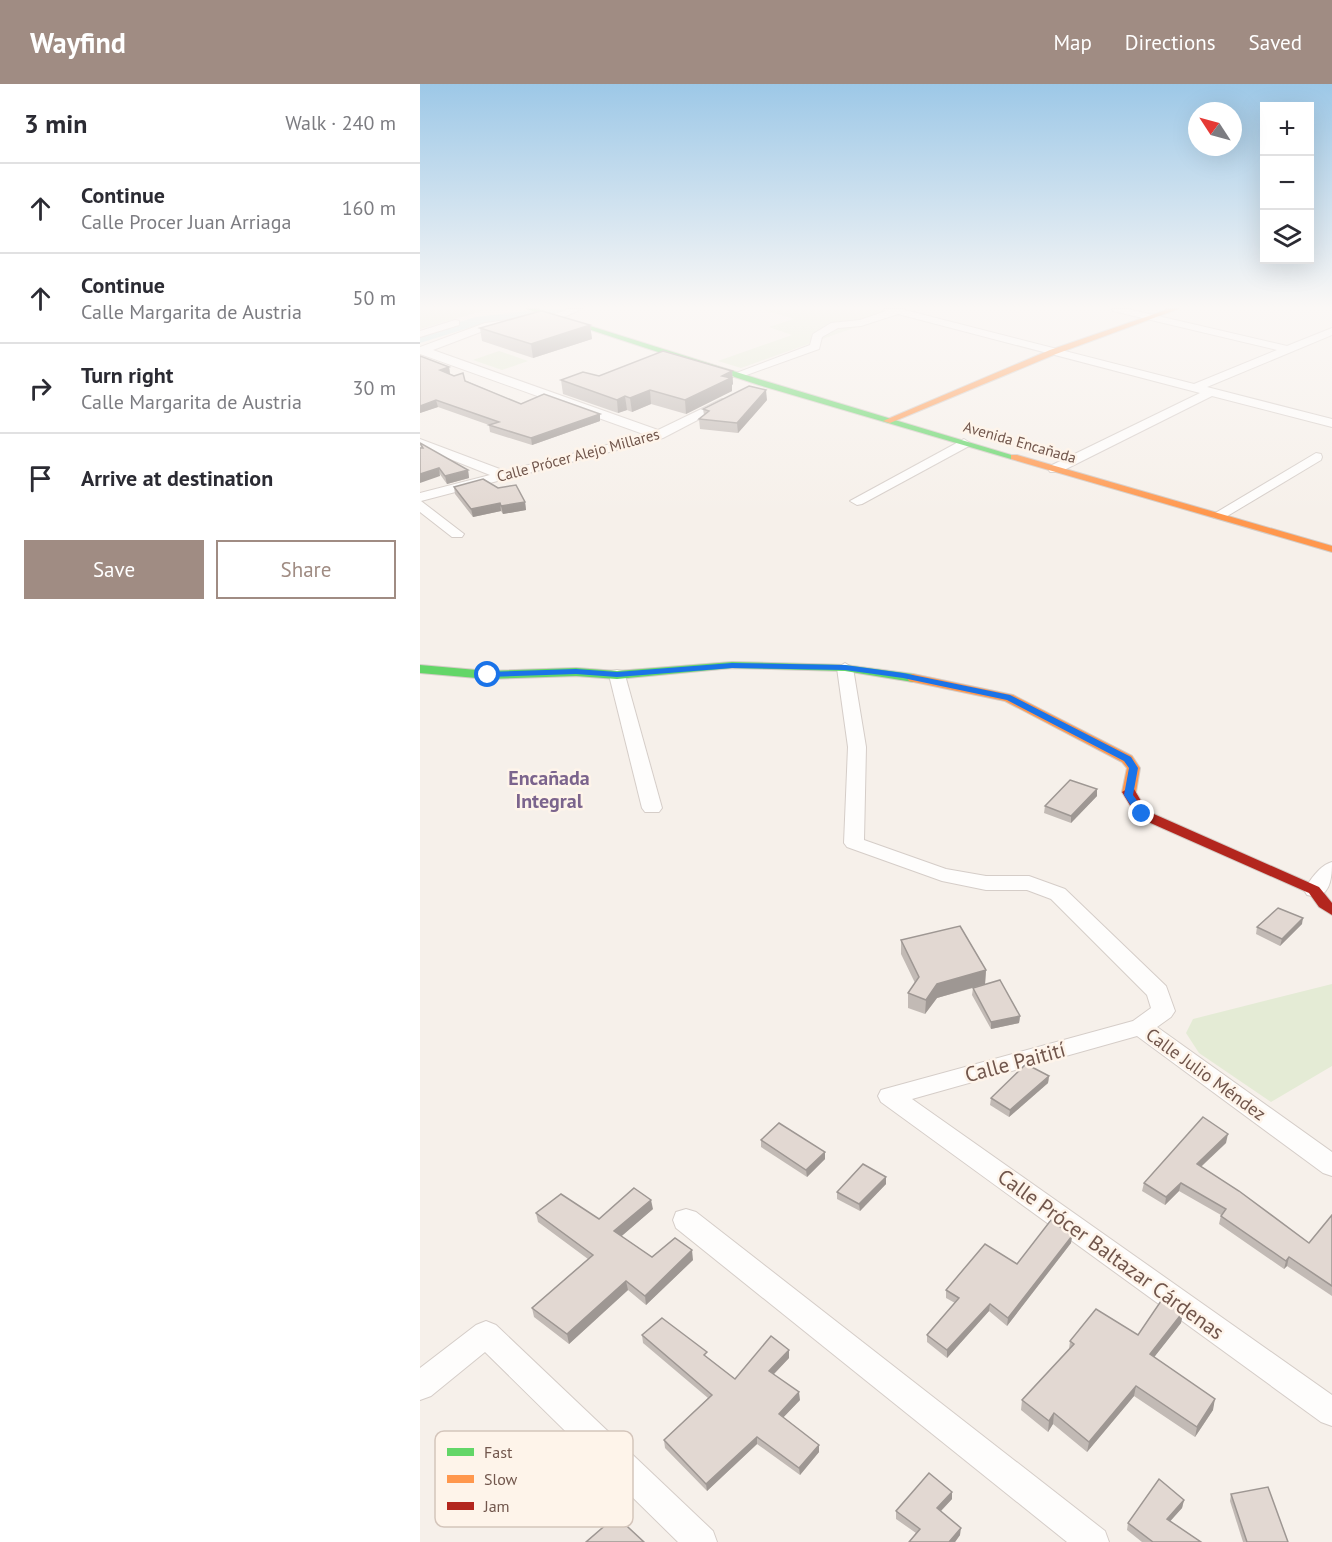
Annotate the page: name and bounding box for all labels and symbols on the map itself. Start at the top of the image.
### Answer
north arrow [1188,102,1242,156]
street label: Avenida Encañada [961,417,1079,467]
street label: Calle Prócer Alejo Millares [495,424,661,486]
route start [474,661,500,687]
district label: Encañada Integral [508,765,590,814]
route end [1128,800,1154,826]
street label: Calle Julio Méndez [1141,1023,1271,1125]
street label: Calle Paitití [962,1036,1069,1088]
street label: Calle Prócer Baltazar Cárdenas [992,1163,1230,1345]
legend [435,1431,633,1527]
text: Fast [484,1442,513,1462]
text: Slow [484,1469,518,1489]
text: Jam [483,1496,510,1516]

